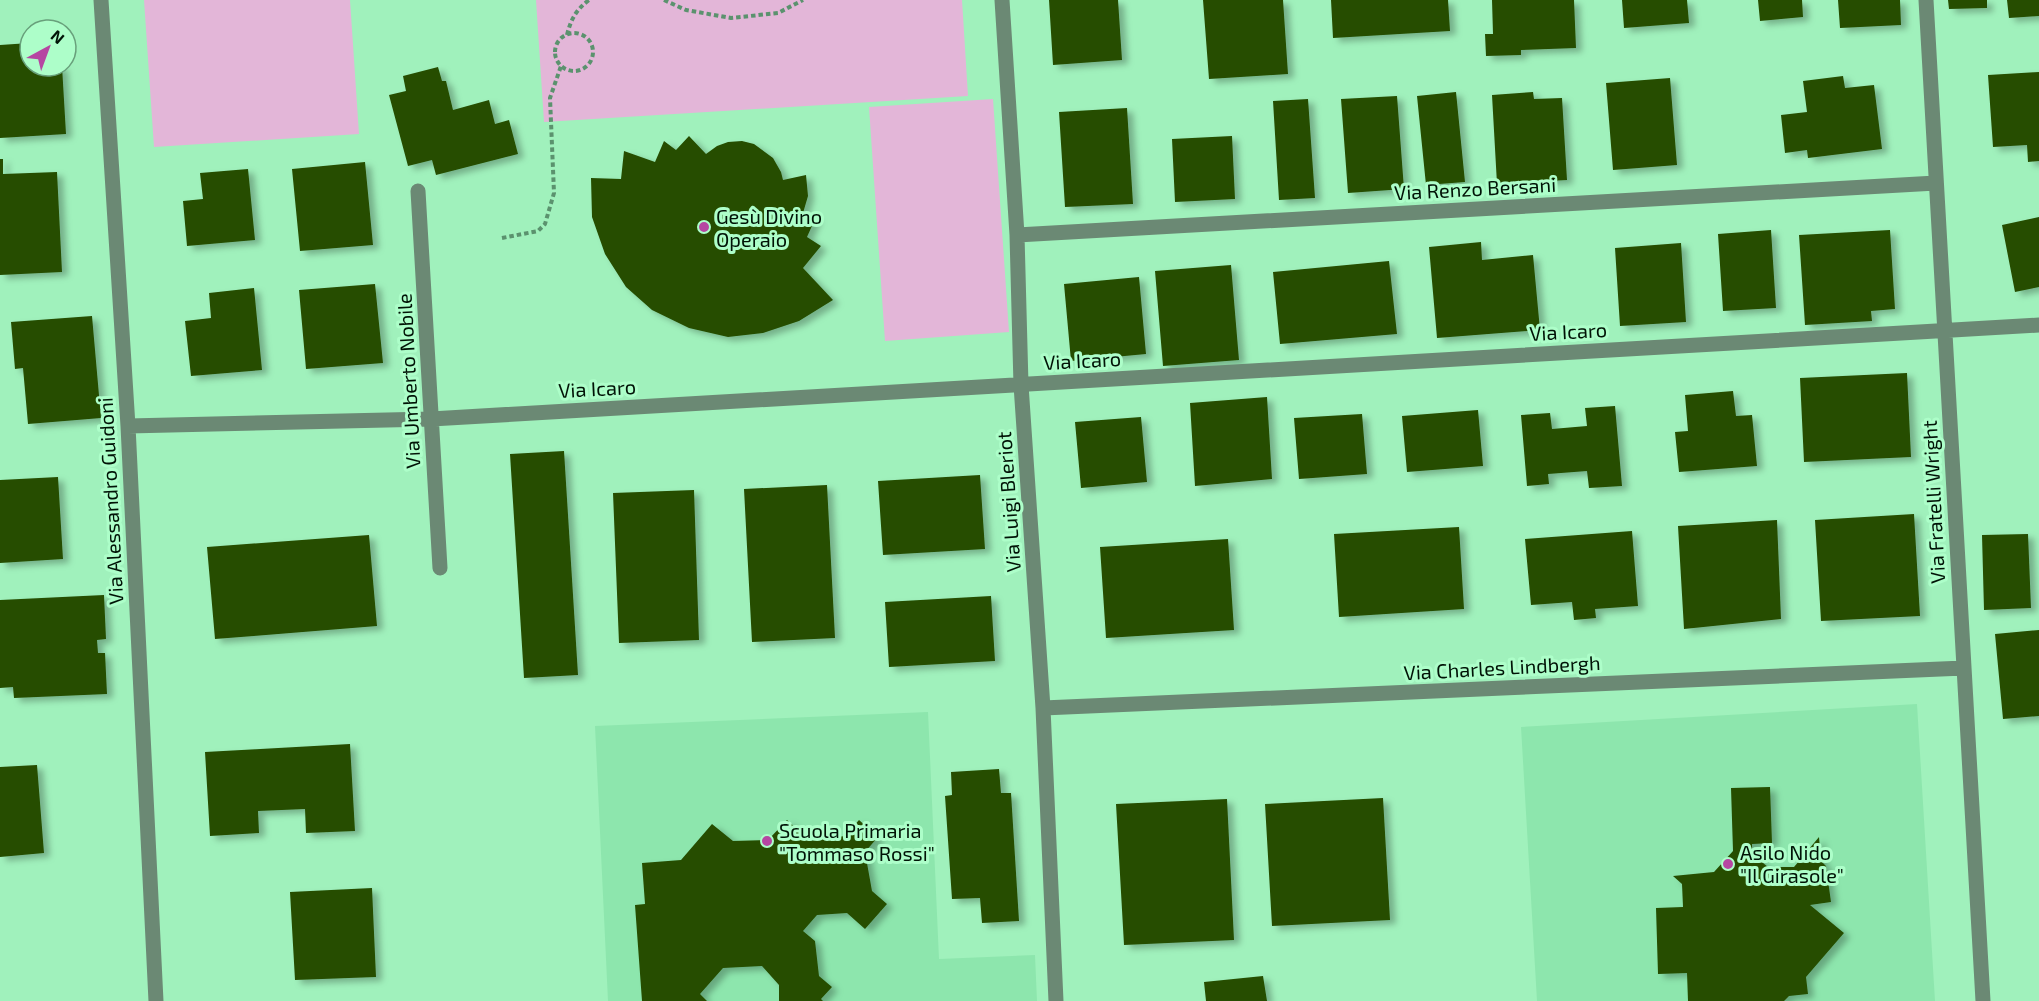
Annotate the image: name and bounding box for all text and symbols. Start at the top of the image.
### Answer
north arrow [18,18,78,78]
text: N [48,25,69,47]
street label: Via Renzo Bersani [1393,172,1557,204]
place label: Gesù Divino Operaio [716,204,822,251]
marker: Gesù Divino Operaio [697,220,711,234]
street label: Via Umberto Nobile [391,293,425,469]
street label: Via Icaro [1529,317,1607,345]
street label: Via Icaro [1043,346,1121,374]
street label: Via Icaro [558,374,636,402]
street label: Via Alessandro Guidoni [93,397,127,605]
street label: Via Fratelli Wright [1917,419,1949,584]
street label: Via Luigi Bleriot [991,431,1025,573]
street label: Via Charles Lindbergh [1403,650,1601,684]
place label: Scuola Primaria "Tommaso Rossi" [779,818,935,865]
marker: Scuola Primaria "Tommaso Rossi" [760,834,774,848]
place label: Asilo Nido "Il Girasole" [1740,840,1844,887]
marker: Asilo Nido "Il Girasole" [1721,857,1735,871]

